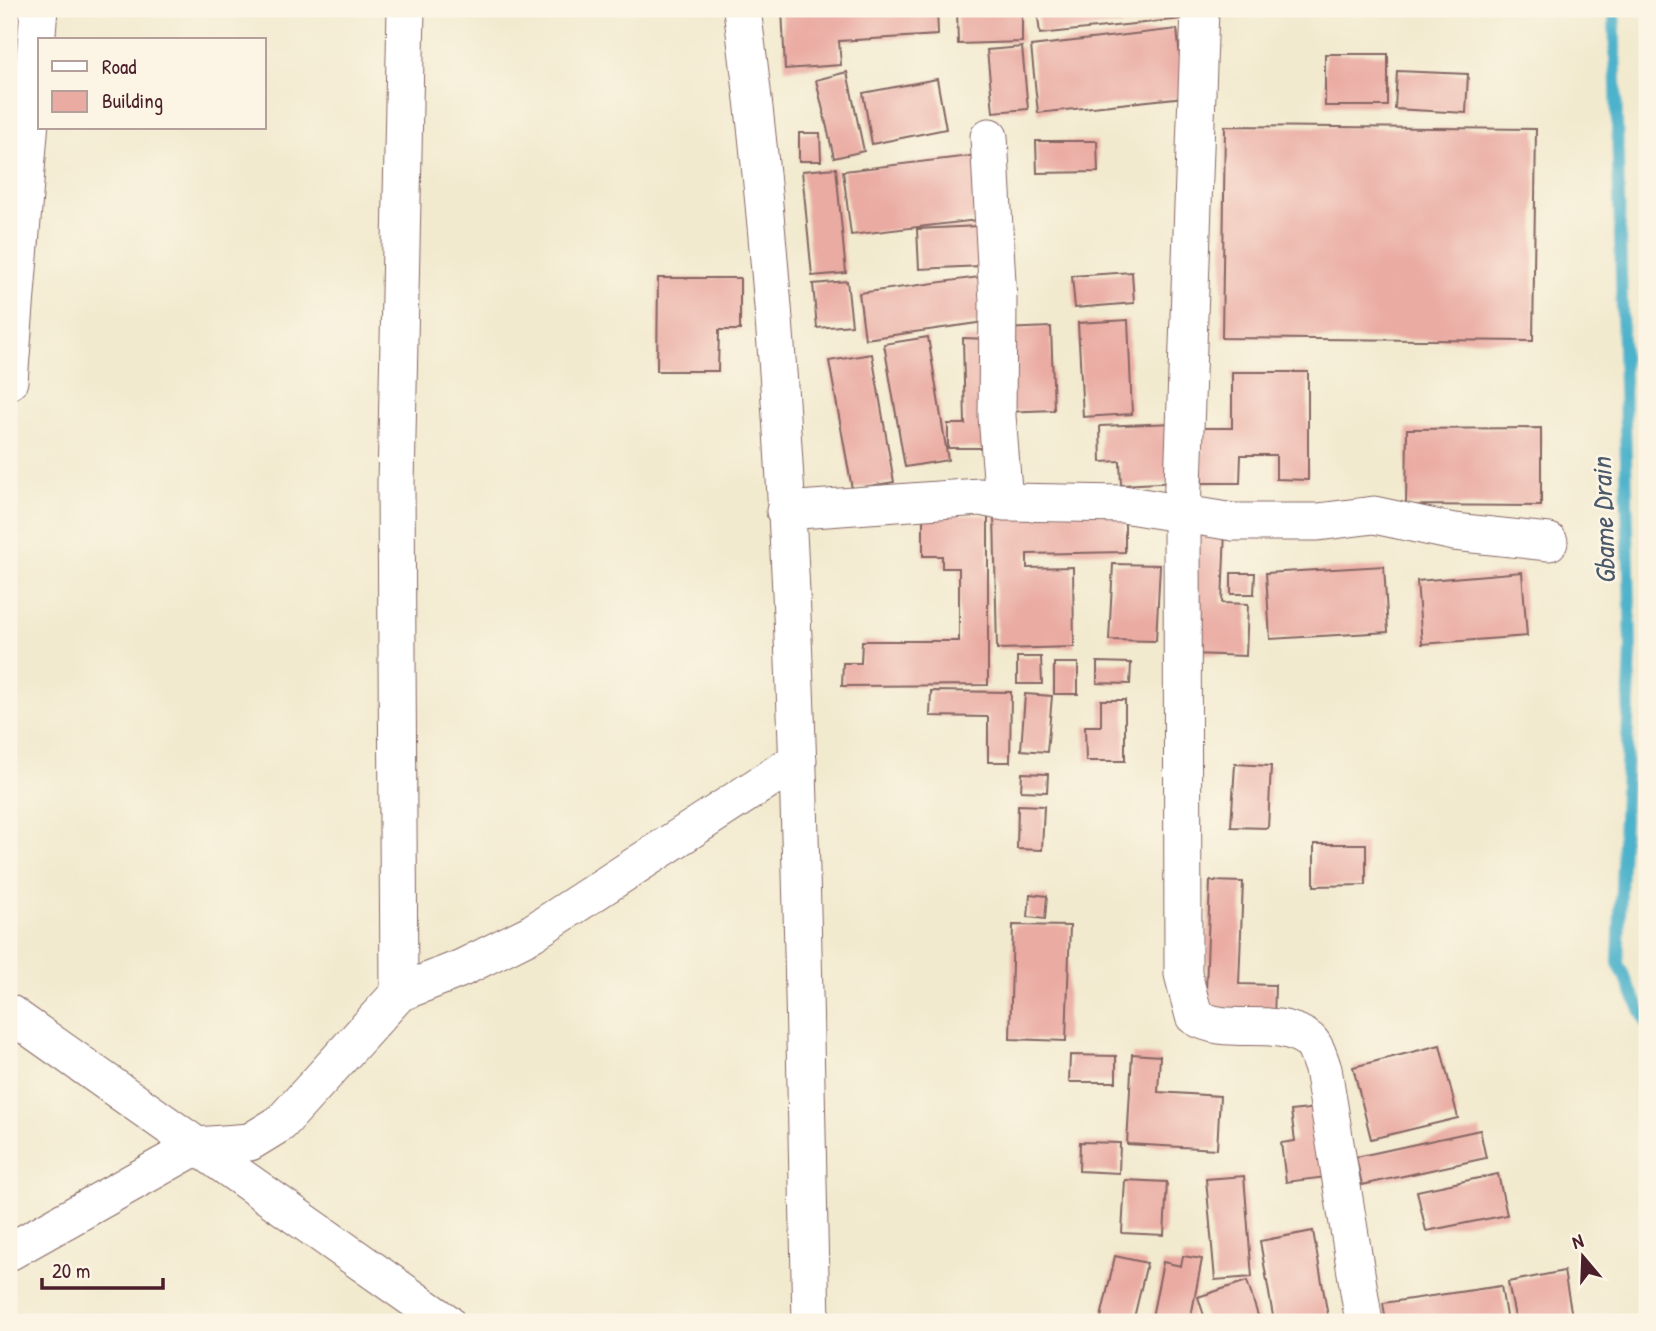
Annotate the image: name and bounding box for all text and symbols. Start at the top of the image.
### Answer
legend [38,38,266,130]
text: Road [102,52,136,81]
text: Building [102,86,163,115]
water label: Gbame Drain [1582,455,1624,585]
north arrow [1548,1222,1618,1292]
text: N [1568,1227,1586,1255]
scale bar [42,1247,163,1291]
text: 20 m [52,1256,90,1285]

